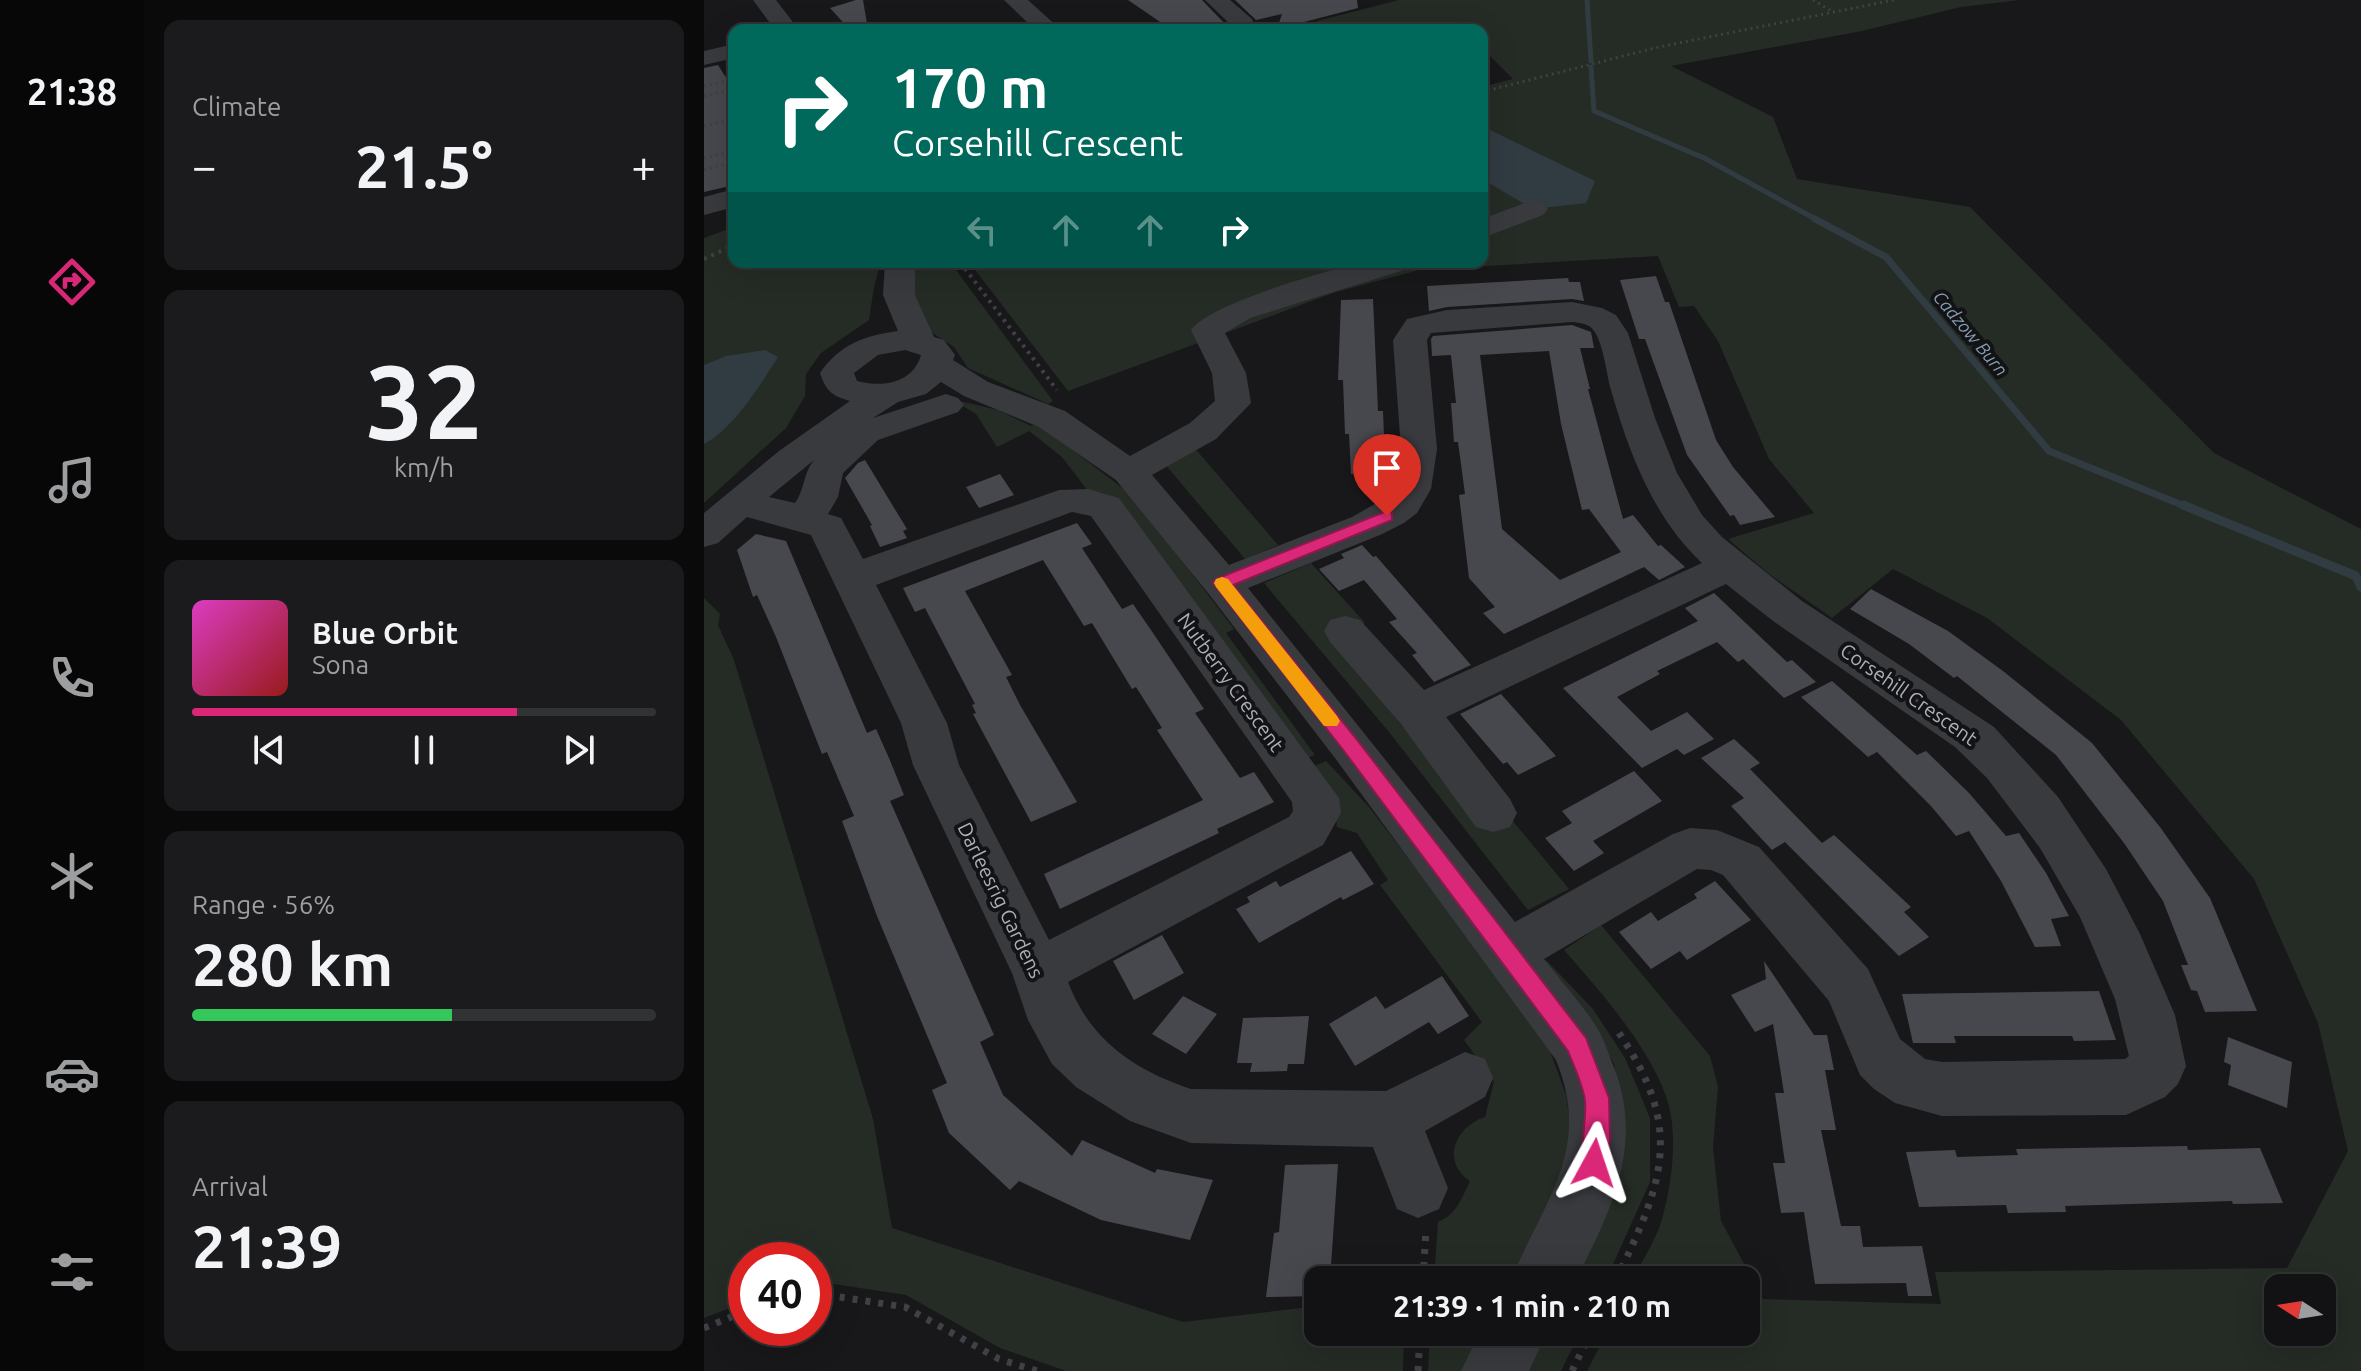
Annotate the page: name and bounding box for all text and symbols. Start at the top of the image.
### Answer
icon: right [760,56,864,160]
text: 170 m [892,56,1048,119]
text: 21:38 [27,71,117,112]
text: Climate [192,92,281,121]
text: Corsehill Crescent [892,122,1183,163]
text: 21.5° [355,132,493,199]
text: − [192,141,217,190]
text: + [631,141,656,190]
icon: left [960,208,1004,252]
icon: ahead [1044,208,1088,252]
icon: ahead [1128,208,1172,252]
icon: right [1212,208,1256,252]
icon: directions [44,254,100,310]
water label: Cadzow Burn [1930,287,2012,379]
text: 32 [365,342,483,459]
pin [1353,434,1421,516]
icon: arrive [1365,446,1409,490]
icon: music [44,452,100,508]
text: km/h [394,453,454,482]
street label: Nutberry Crescent [1173,608,1289,756]
text: Blue Orbit [312,616,458,650]
street label: Corsehill Crescent [1836,638,1982,750]
icon: phone [44,650,100,706]
text: Sona [312,650,369,679]
icon: previous [247,728,291,772]
icon: pause [402,728,446,772]
icon: next [557,728,601,772]
street label: Darleesrig Gardens [953,818,1049,982]
icon: climate [44,848,100,904]
text: Range · 56% [192,890,335,919]
text: 280 km [192,930,393,997]
icon: car [44,1046,100,1102]
position arrow [1552,1121,1636,1205]
text: Arrival [192,1172,268,1201]
text: 21:39 [192,1212,342,1279]
speed limit sign: 40 [728,1242,832,1346]
icon: filters [44,1244,100,1300]
north arrow [2264,1274,2336,1346]
map controls [2264,1274,2336,1346]
text: 21:39 · 1 min · 210 m [1393,1289,1671,1323]

